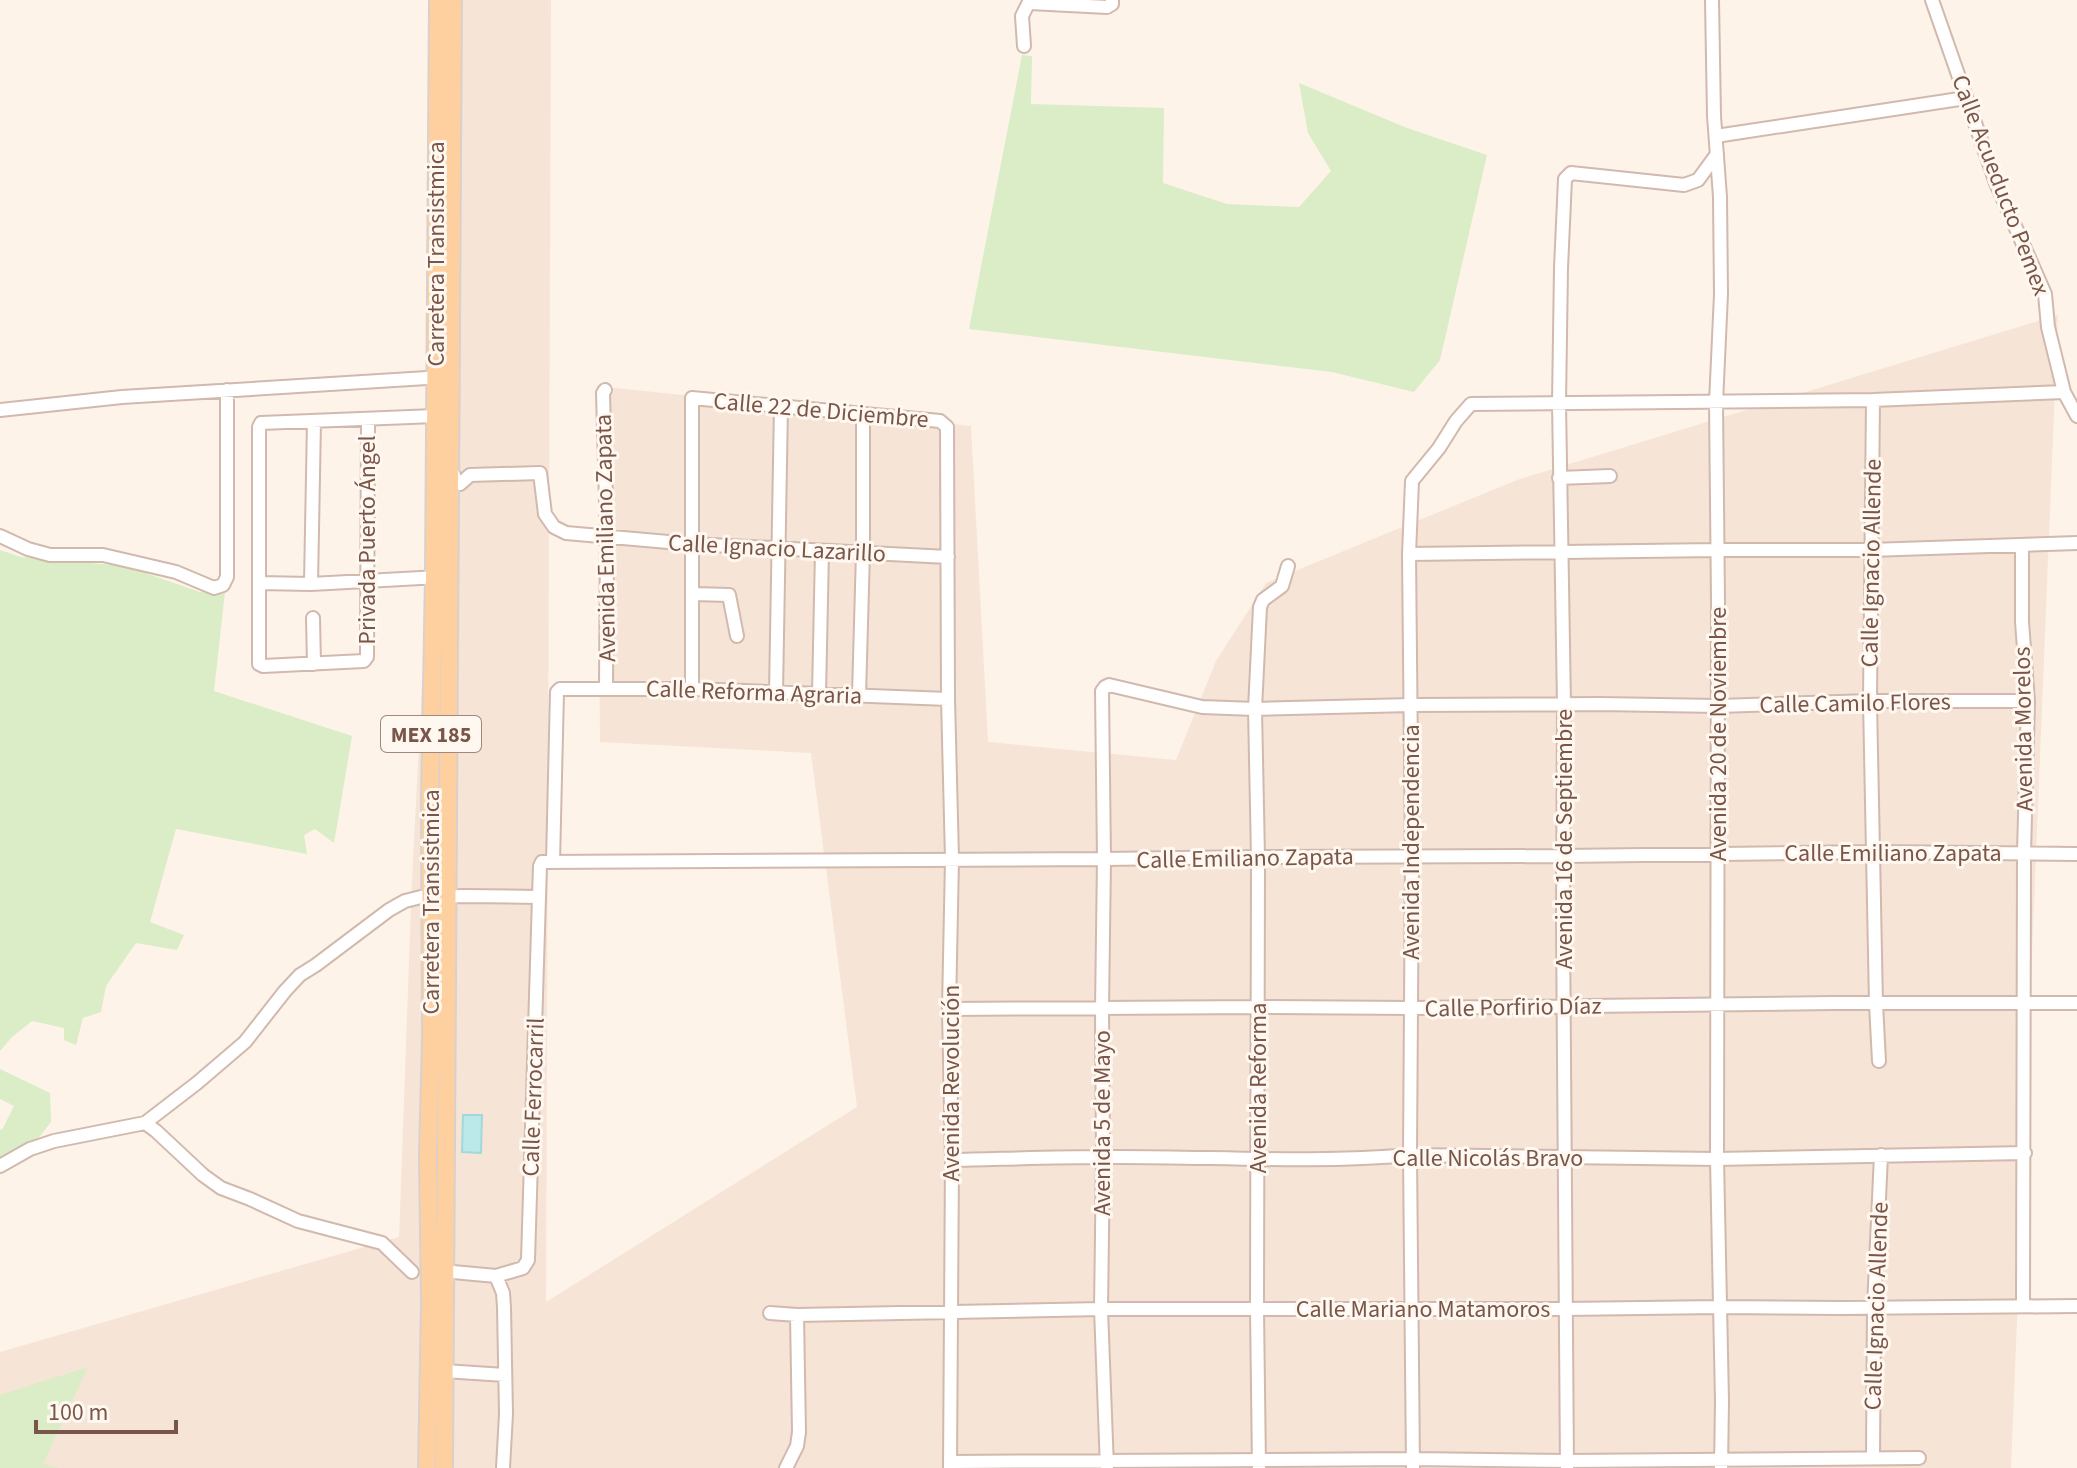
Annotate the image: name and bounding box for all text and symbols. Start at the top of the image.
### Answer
street label: Calle Acueducto Pemex [1942,70,2059,301]
street label: Carretera Transistmica [419,141,454,367]
street label: Calle 22 de Diciembre [712,384,930,437]
street label: Avenida Emiliano Zapata [586,414,625,662]
street label: Privada Puerto Ángel [350,435,385,645]
street label: Calle Ignacio Allende [1852,458,1891,668]
street label: Calle Ignacio Lazarillo [667,525,887,572]
street label: Avenida 20 de Noviembre [1701,607,1736,861]
street label: Avenida Morelos [2005,646,2042,812]
street label: Calle Reforma Agraria [645,671,863,714]
street label: Calle Camilo Flores [1759,684,1951,723]
street label: Avenida 16 de Septiembre [1547,709,1582,969]
road number: MEX 185 [381,716,481,752]
street label: Avenida Independencia [1394,724,1429,960]
street label: Carretera Transistmica [414,789,449,1015]
street label: Calle Emiliano Zapata [1784,836,2002,871]
street label: Calle Emiliano Zapata [1136,839,1354,878]
street label: Avenida Revolución [934,985,969,1181]
street label: Calle Porfirio Díaz [1424,988,1602,1027]
street label: Avenida Reforma [1241,1003,1276,1173]
street label: Calle Ferrocarril [513,1017,554,1177]
street label: Avenida 5 de Mayo [1085,1030,1120,1216]
street label: Calle Nicolás Bravo [1393,1141,1583,1176]
street label: Calle Ignacio Allende [1855,1201,1898,1411]
street label: Calle Mariano Matamoros [1296,1292,1550,1327]
scale bar [36,1384,176,1434]
text: 100 m [48,1395,108,1430]

